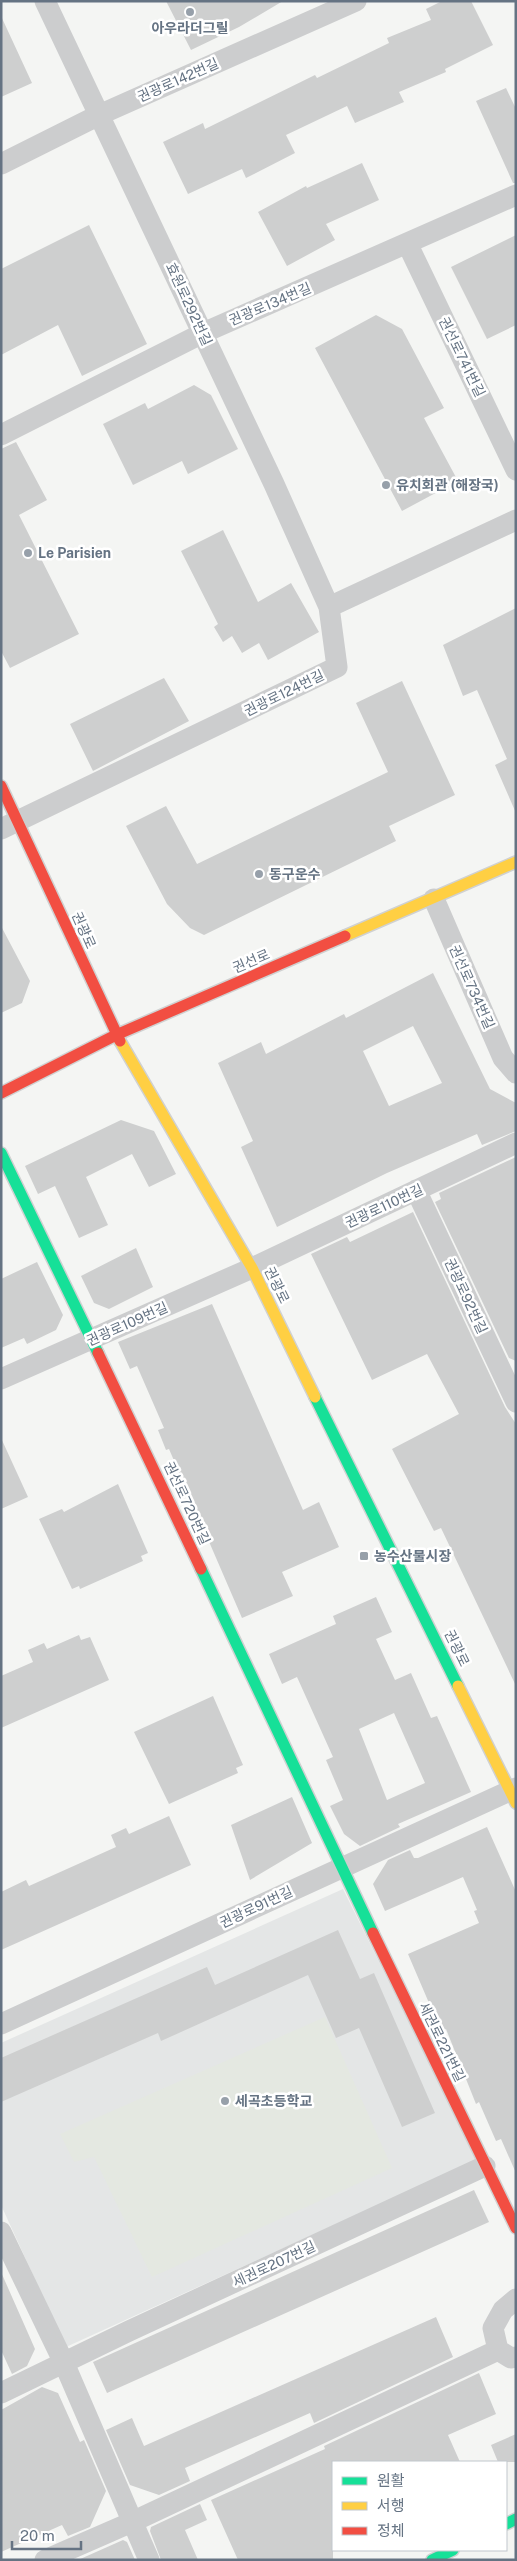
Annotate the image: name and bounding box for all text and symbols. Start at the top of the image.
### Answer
marker: 아우라더그릴 [184,6,196,18]
place label: 아우라더그릴 [151,20,229,36]
street label: 권광로142번길 [135,55,221,105]
street label: 효원로292번길 [163,260,215,348]
street label: 권광로134번길 [227,280,313,328]
street label: 권선로741번길 [436,314,488,400]
place label: 유치회관 (해장국) [396,477,499,493]
marker: 유치회관 (해장국) [380,479,392,491]
place label: Le Parisien [38,545,111,561]
marker: Le Parisien [22,547,34,559]
street label: 권광로124번길 [241,667,327,719]
place label: 동구운수 [269,866,321,882]
marker: 동구운수 [253,868,265,880]
street label: 권광로 [69,909,99,951]
street label: 권선로734번길 [446,943,498,1031]
street label: 권선로 [230,946,272,976]
street label: 권광로110번길 [342,1181,426,1231]
street label: 권광로92번길 [442,1256,490,1336]
street label: 권광로 [261,1264,293,1306]
street label: 권광로109번길 [84,1299,170,1349]
street label: 권선로720번길 [161,1459,213,1547]
place label: 농수산물시장 [374,1548,451,1564]
marker: 농수산물시장 [358,1550,370,1562]
street label: 권광로 [441,1627,473,1669]
street label: 권광로91번길 [217,1883,295,1931]
street label: 세권로221번길 [416,1999,468,2085]
place label: 세곡초등학교 [235,2093,312,2109]
marker: 세곡초등학교 [219,2095,231,2107]
street label: 세권로207번길 [230,2238,318,2290]
legend [332,2461,507,2551]
text: 원활 [377,2472,405,2489]
text: 서행 [377,2497,405,2514]
scale bar [12,2518,81,2550]
text: 정체 [377,2522,405,2539]
text: 20 m [20,2527,55,2544]

